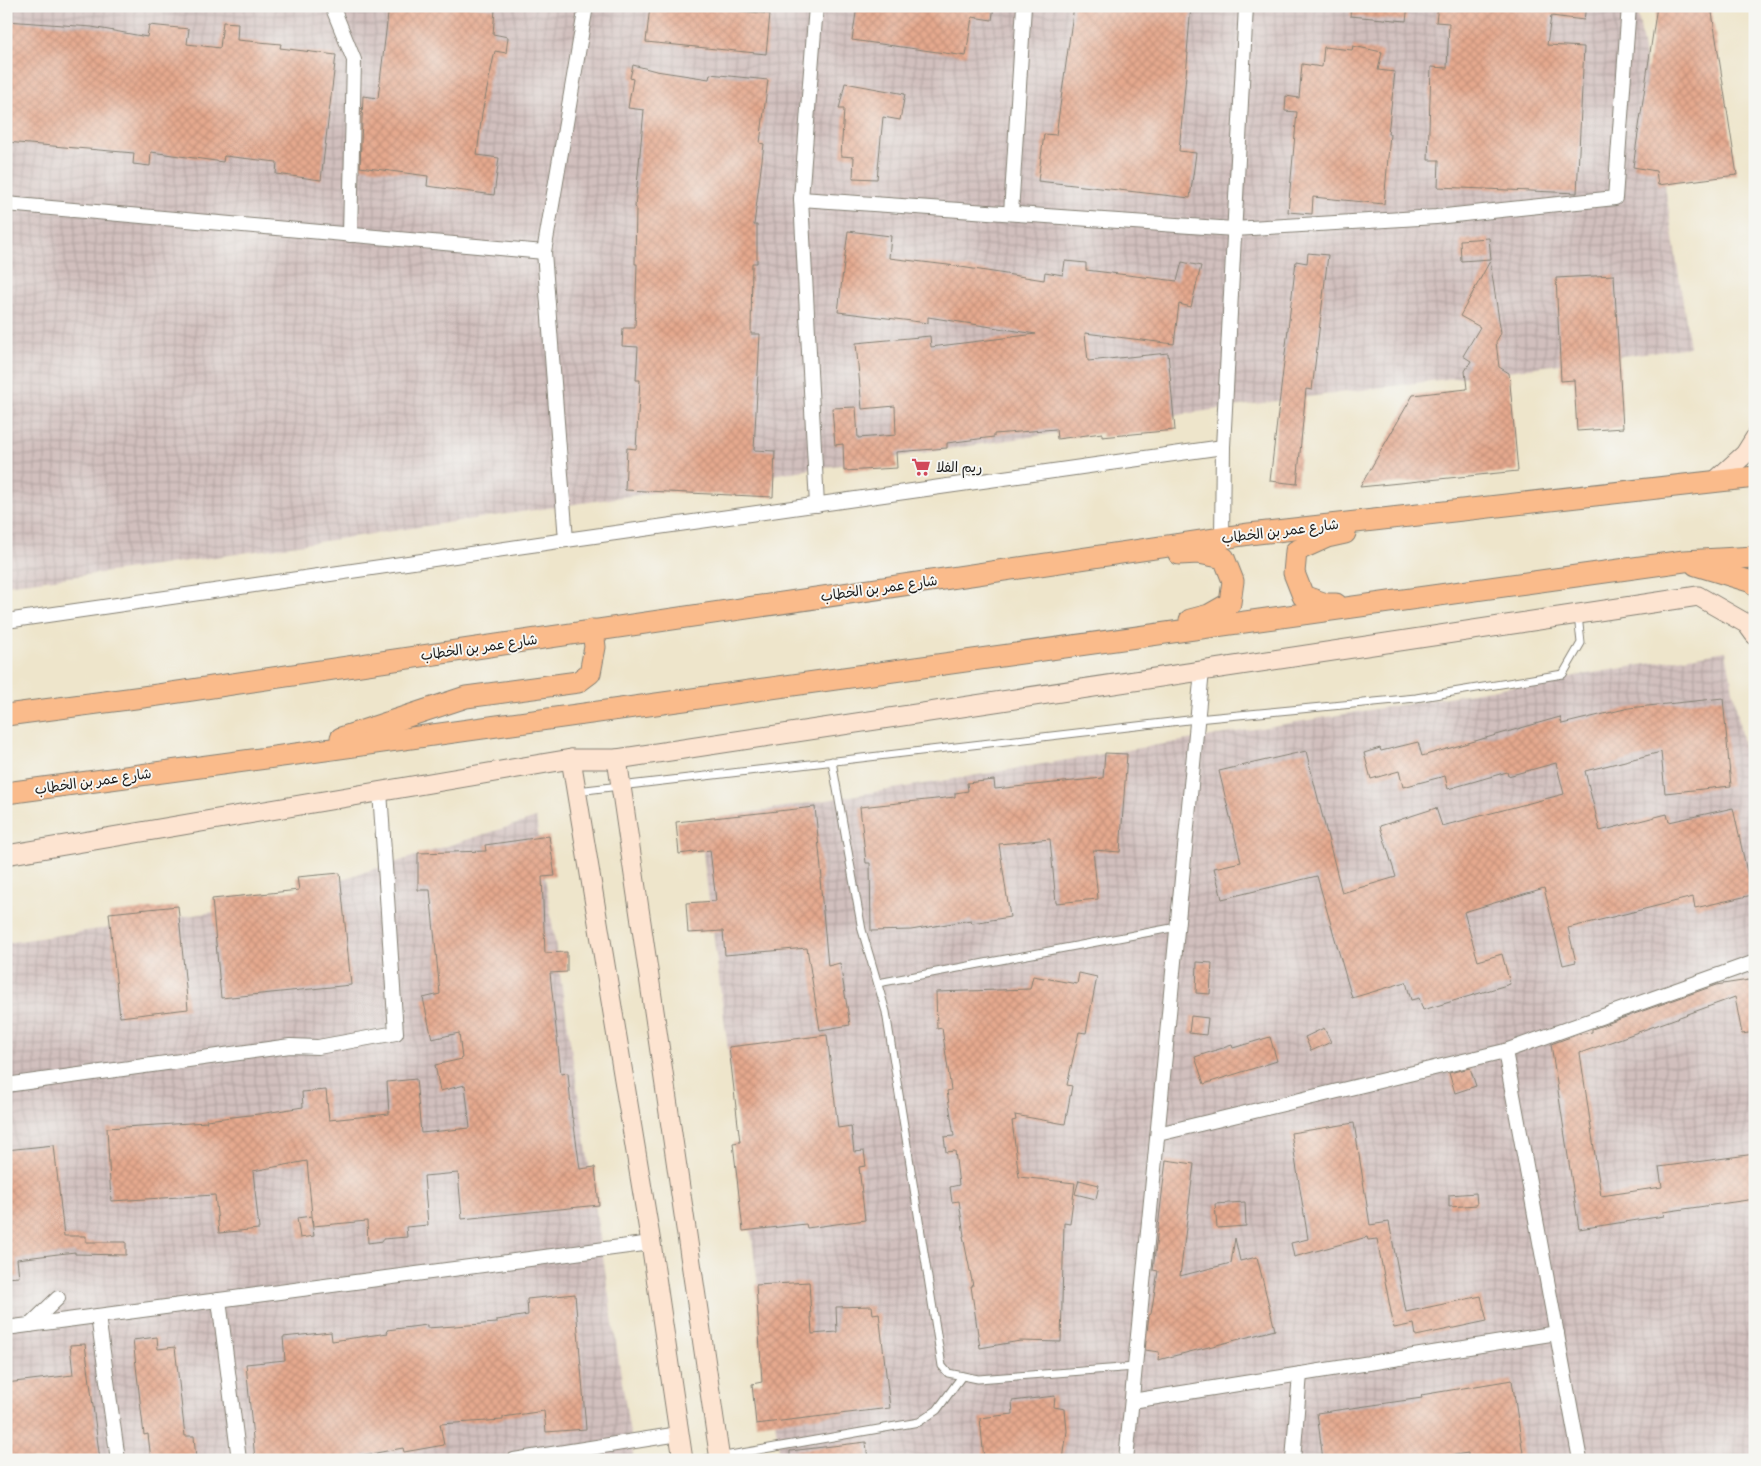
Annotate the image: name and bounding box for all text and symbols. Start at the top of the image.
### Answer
supermarket icon: ريم الفلا [910,456,932,478]
place label: ريم الفلا [936,458,982,478]
street label: شارع عمر بن الخطاب [1220,515,1340,548]
street label: شارع عمر بن الخطاب [819,571,939,606]
street label: شارع عمر بن الخطاب [419,630,539,665]
street label: شارع عمر بن الخطاب [33,764,153,799]

